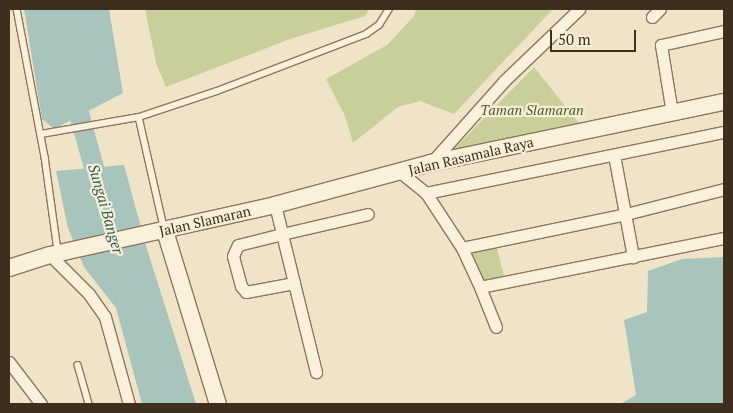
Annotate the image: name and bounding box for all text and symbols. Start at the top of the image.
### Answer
scale bar [553,20,639,52]
text: 50 m [558,29,591,49]
park label: Taman Slamaran [480,102,584,118]
street label: Jalan Rasamala Raya [407,133,535,179]
water label: Sungai Banger [85,162,127,256]
street label: Jalan Slamaran [158,202,252,240]

